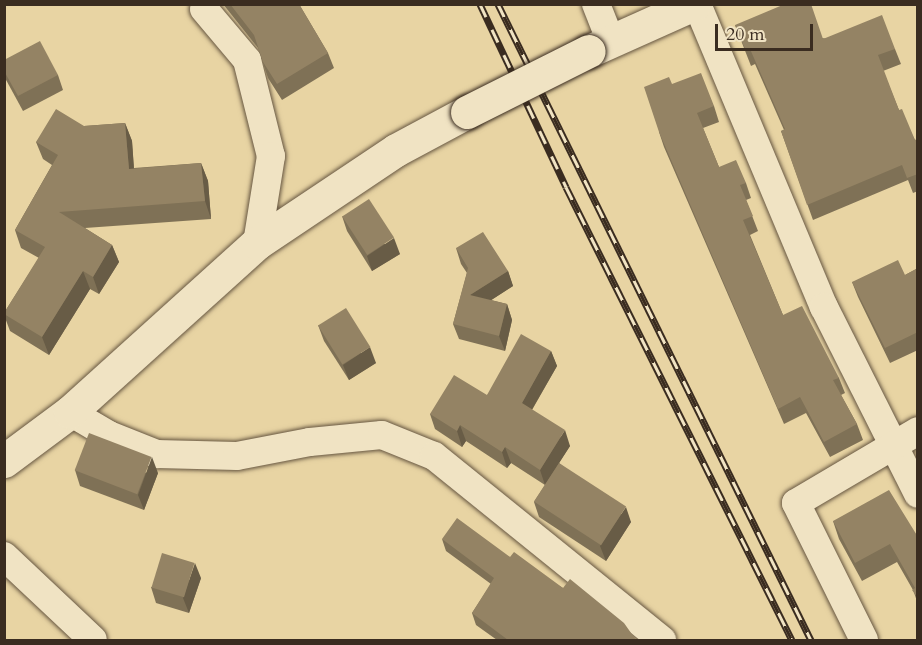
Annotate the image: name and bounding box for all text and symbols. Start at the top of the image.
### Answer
scale bar [718,12,816,50]
text: 20 m [726,22,765,47]

